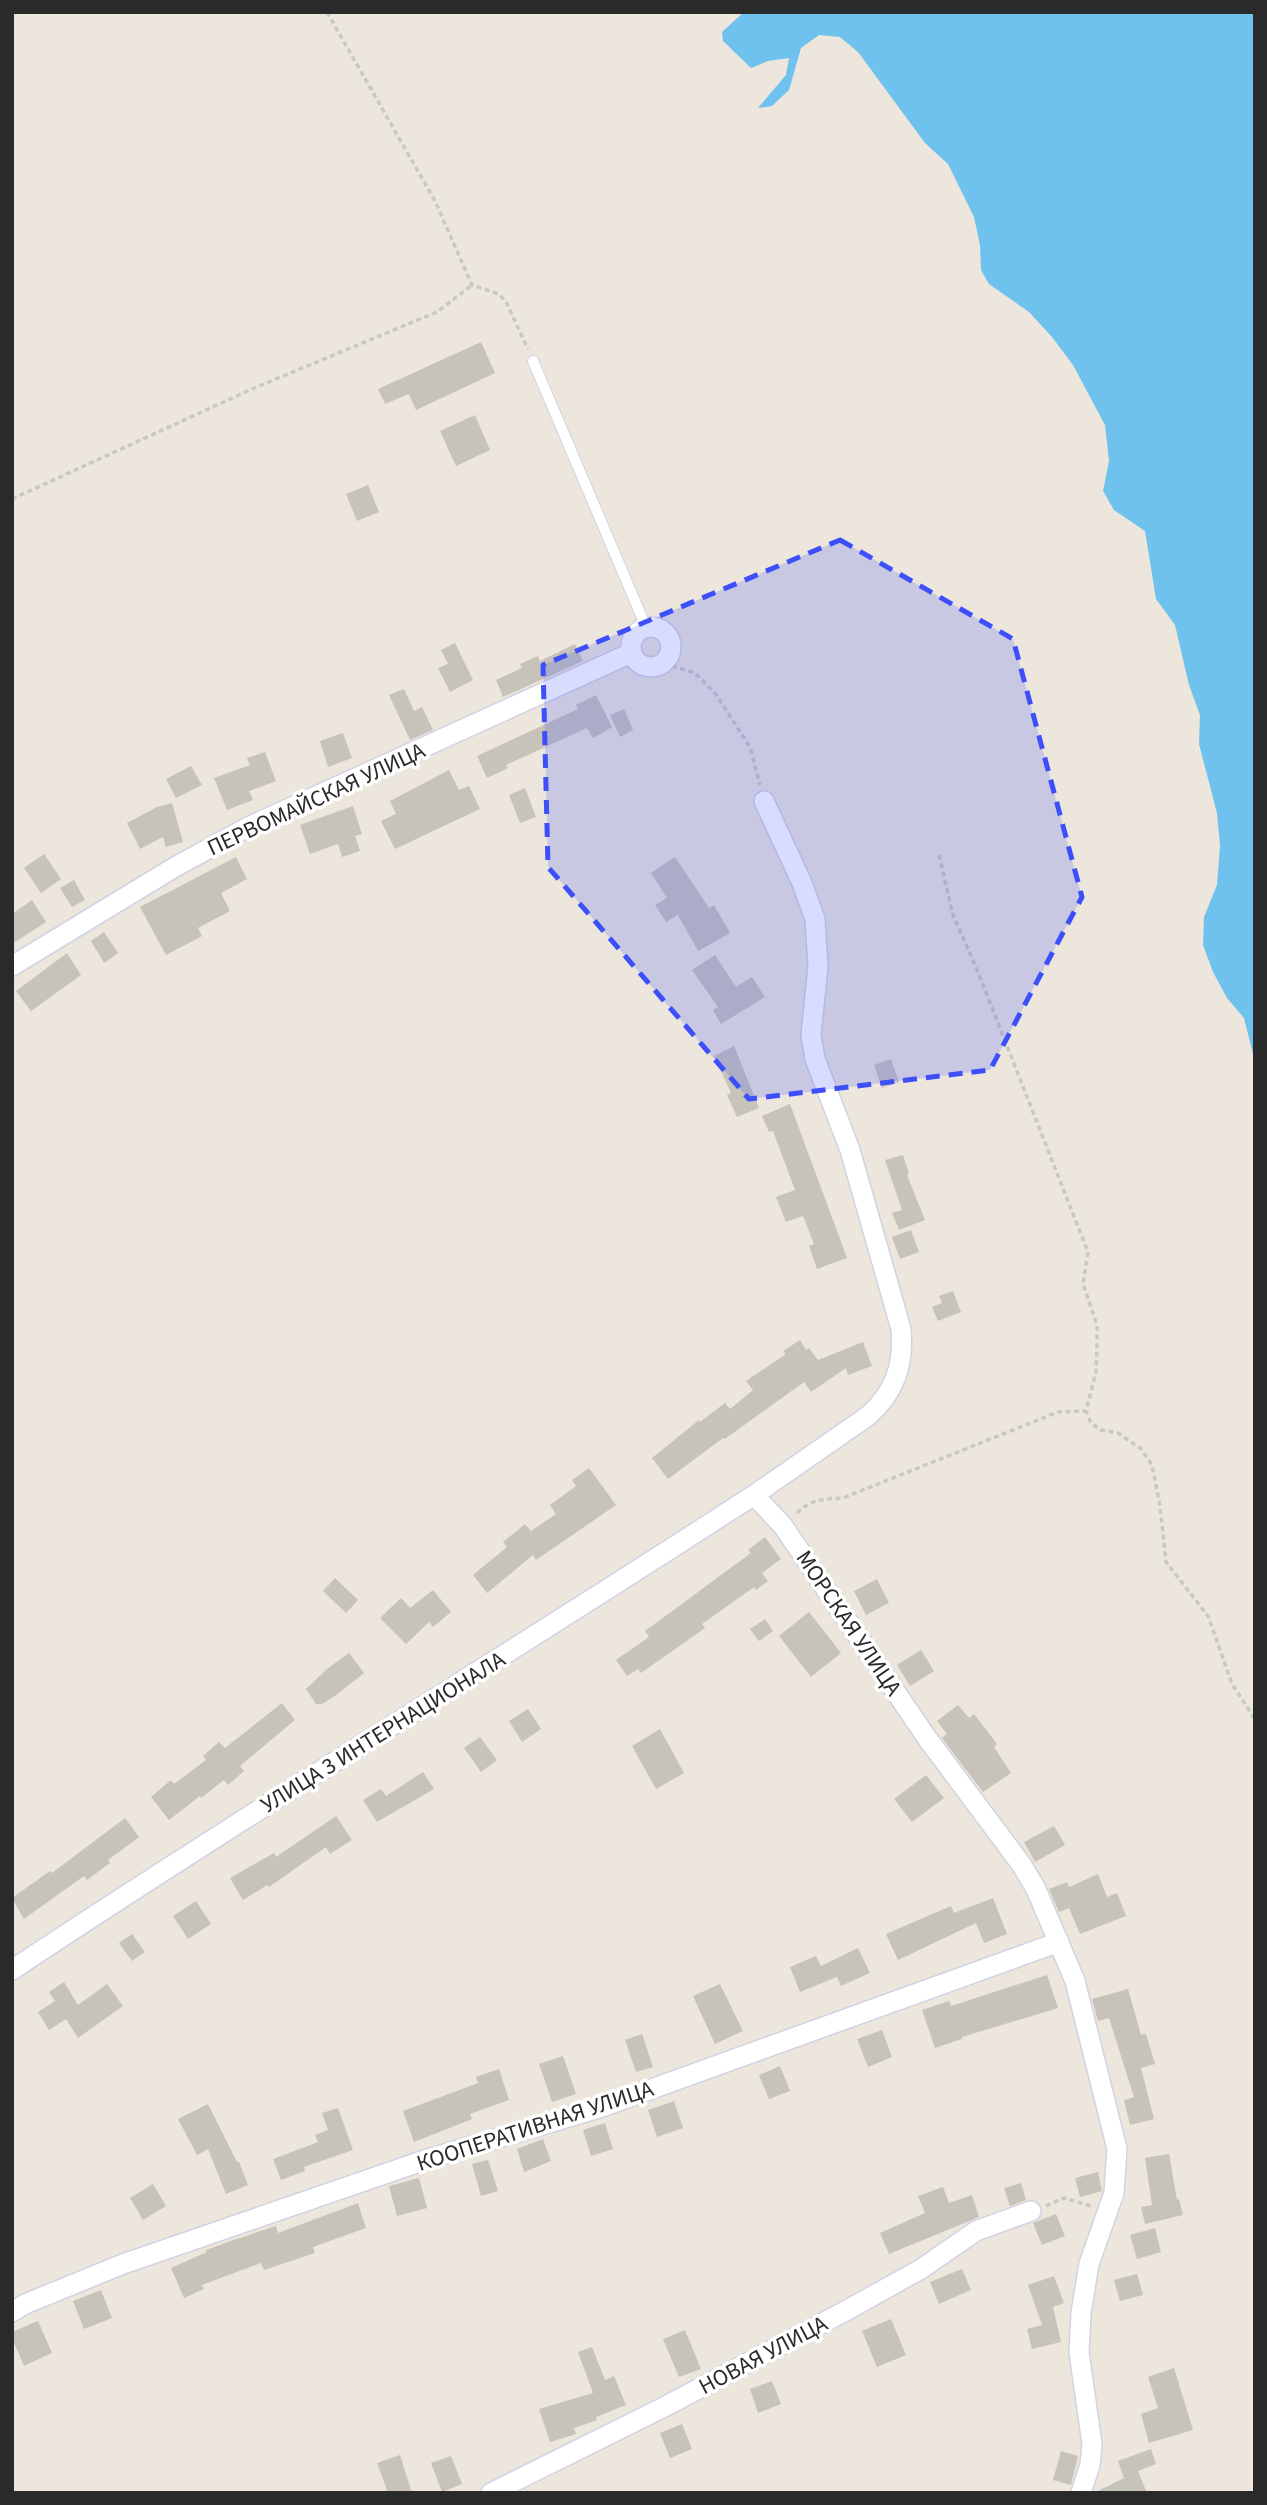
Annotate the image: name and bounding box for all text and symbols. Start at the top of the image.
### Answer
street label: ПЕРВОМАЙСКАЯ УЛИЦА [201,734,431,864]
street label: МОРСКАЯ УЛИЦА [788,1544,910,1703]
street label: УЛИЦА 3 ИНТЕРНАЦИОНАЛА [254,1643,512,1821]
street label: КООПЕРАТИВНАЯ УЛИЦА [412,2072,658,2180]
street label: НОВАЯ УЛИЦА [693,2307,834,2403]

